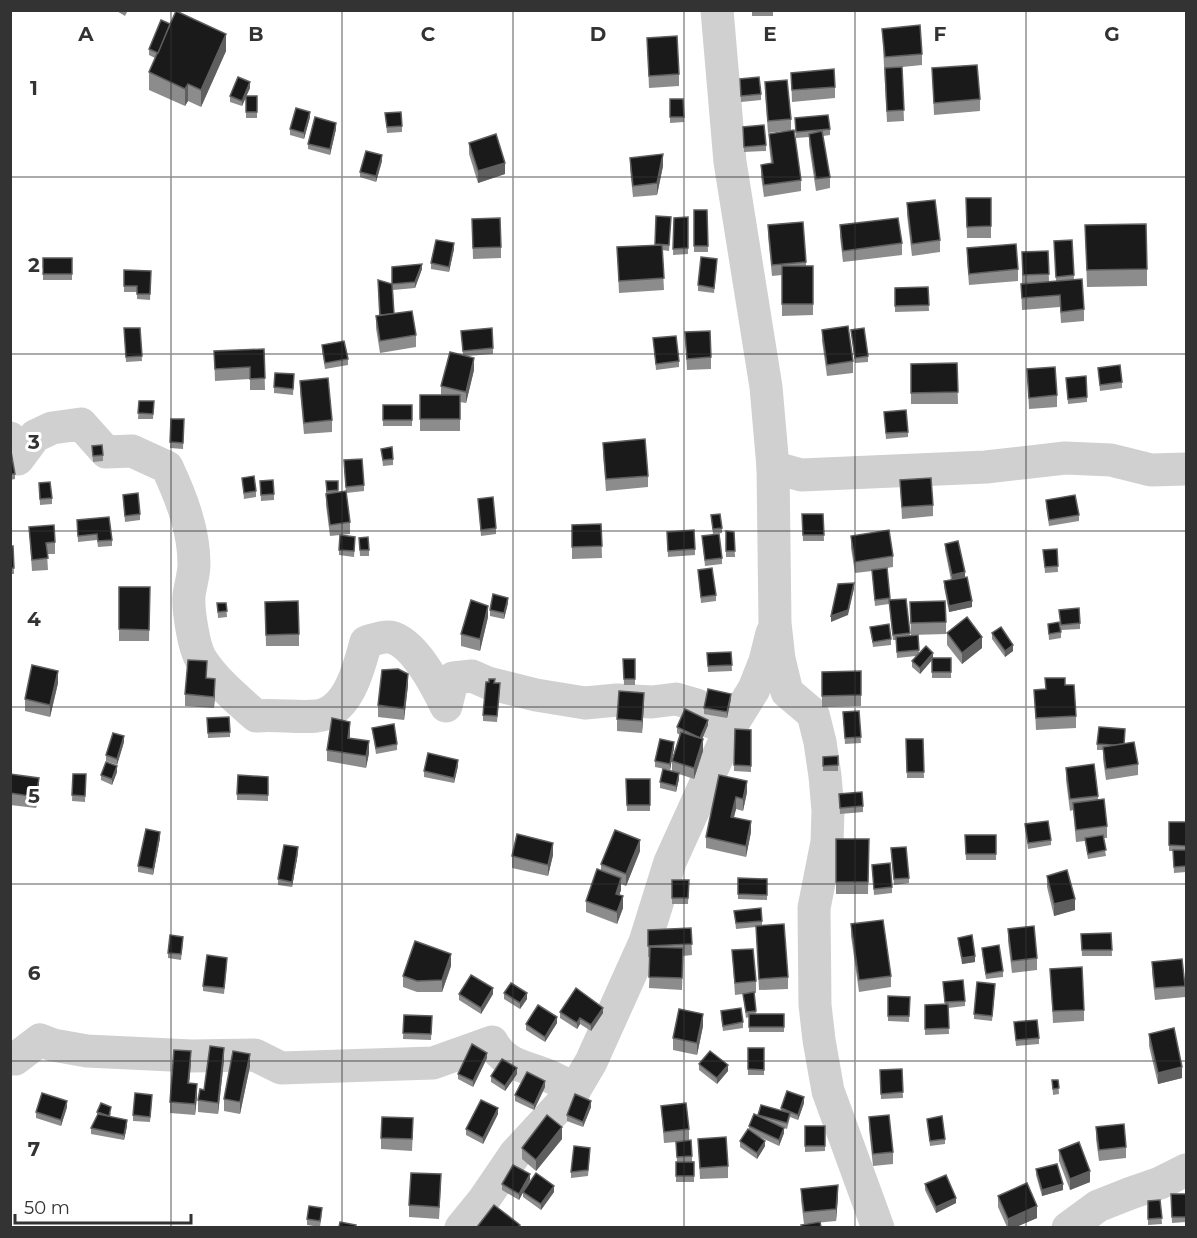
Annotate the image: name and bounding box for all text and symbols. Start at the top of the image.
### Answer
text: A [77,22,94,46]
text: B [248,22,264,46]
text: C [421,22,436,46]
text: D [590,22,606,46]
text: E [763,22,777,46]
text: F [934,22,947,46]
text: G [1104,22,1120,46]
text: 1 [30,76,38,100]
text: 2 [28,253,40,277]
text: 3 [27,430,40,454]
text: 4 [27,607,41,631]
text: 5 [28,784,40,808]
text: 6 [28,961,41,985]
text: 7 [28,1137,40,1161]
scale bar [15,1187,190,1225]
text: 50 m [24,1197,70,1219]

